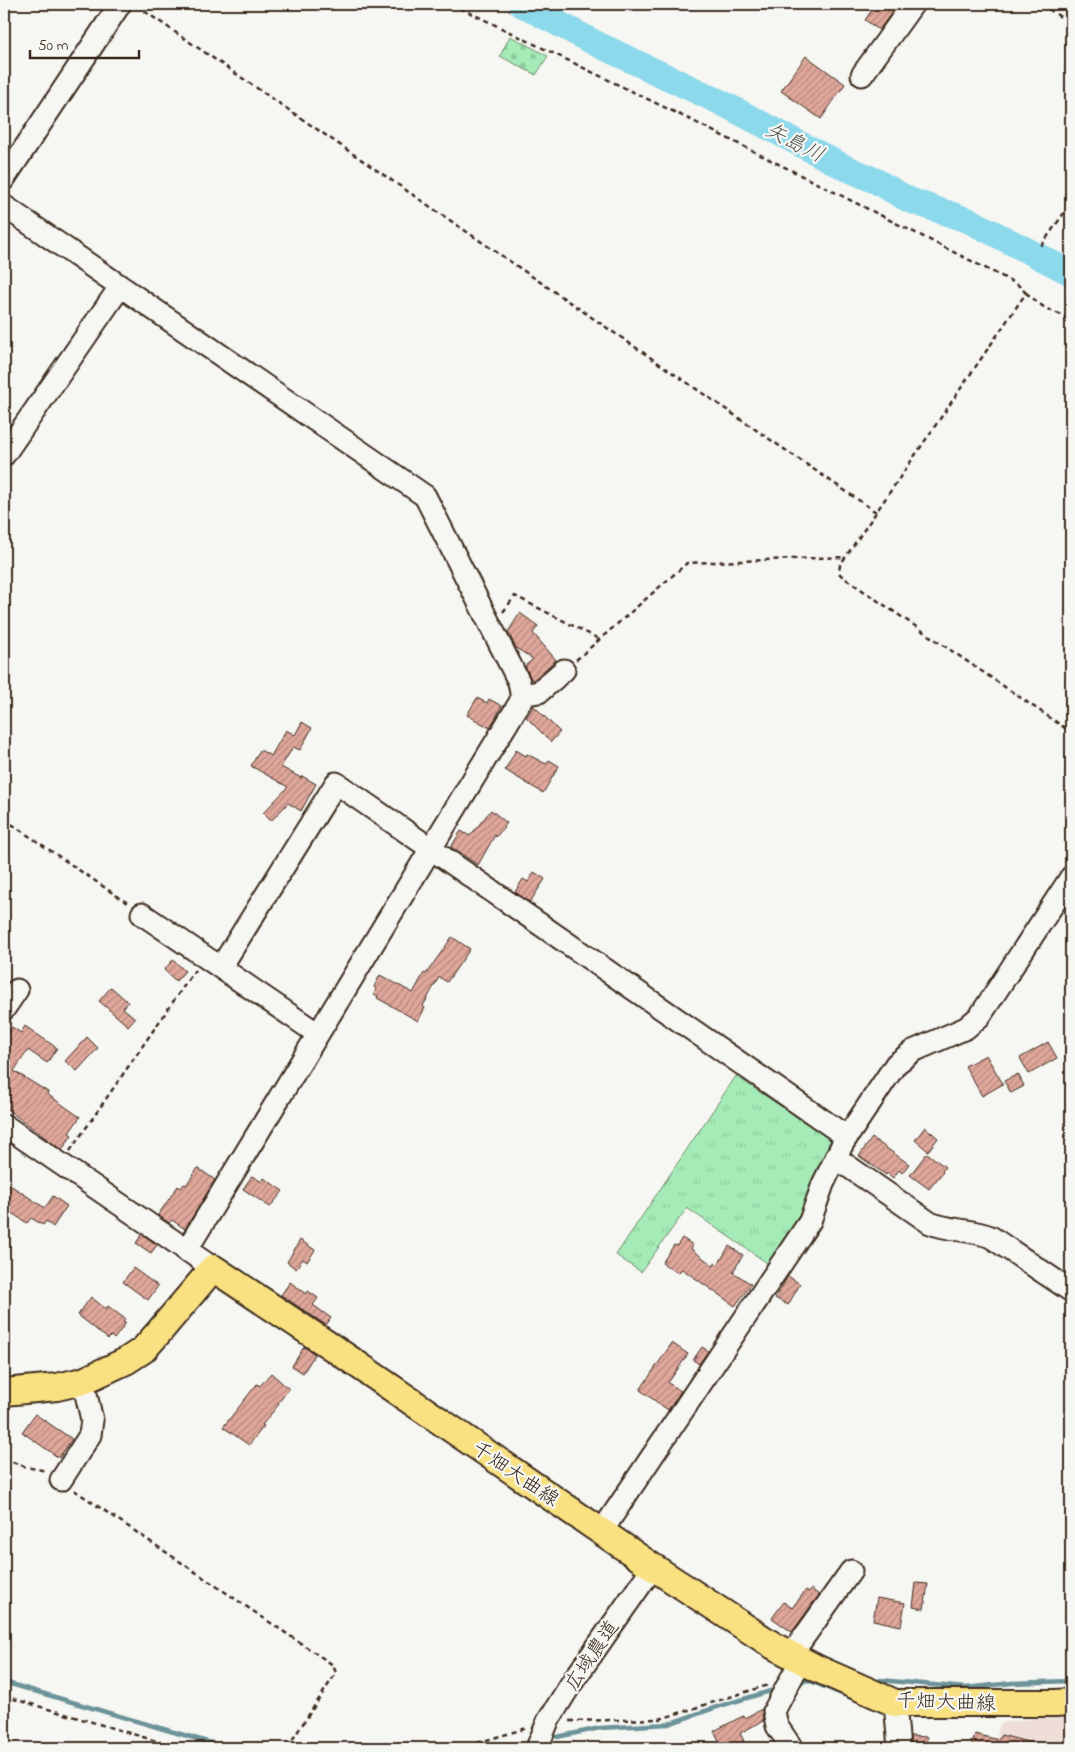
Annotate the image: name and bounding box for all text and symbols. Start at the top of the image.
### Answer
scale bar [30,28,139,60]
text: 50 m [38,35,69,57]
water label: 矢島川 [759,116,829,171]
street label: 千畑大曲線 [465,1435,564,1515]
street label: 広域農道 [559,1615,627,1698]
street label: 千畑大曲線 [895,1687,996,1720]

